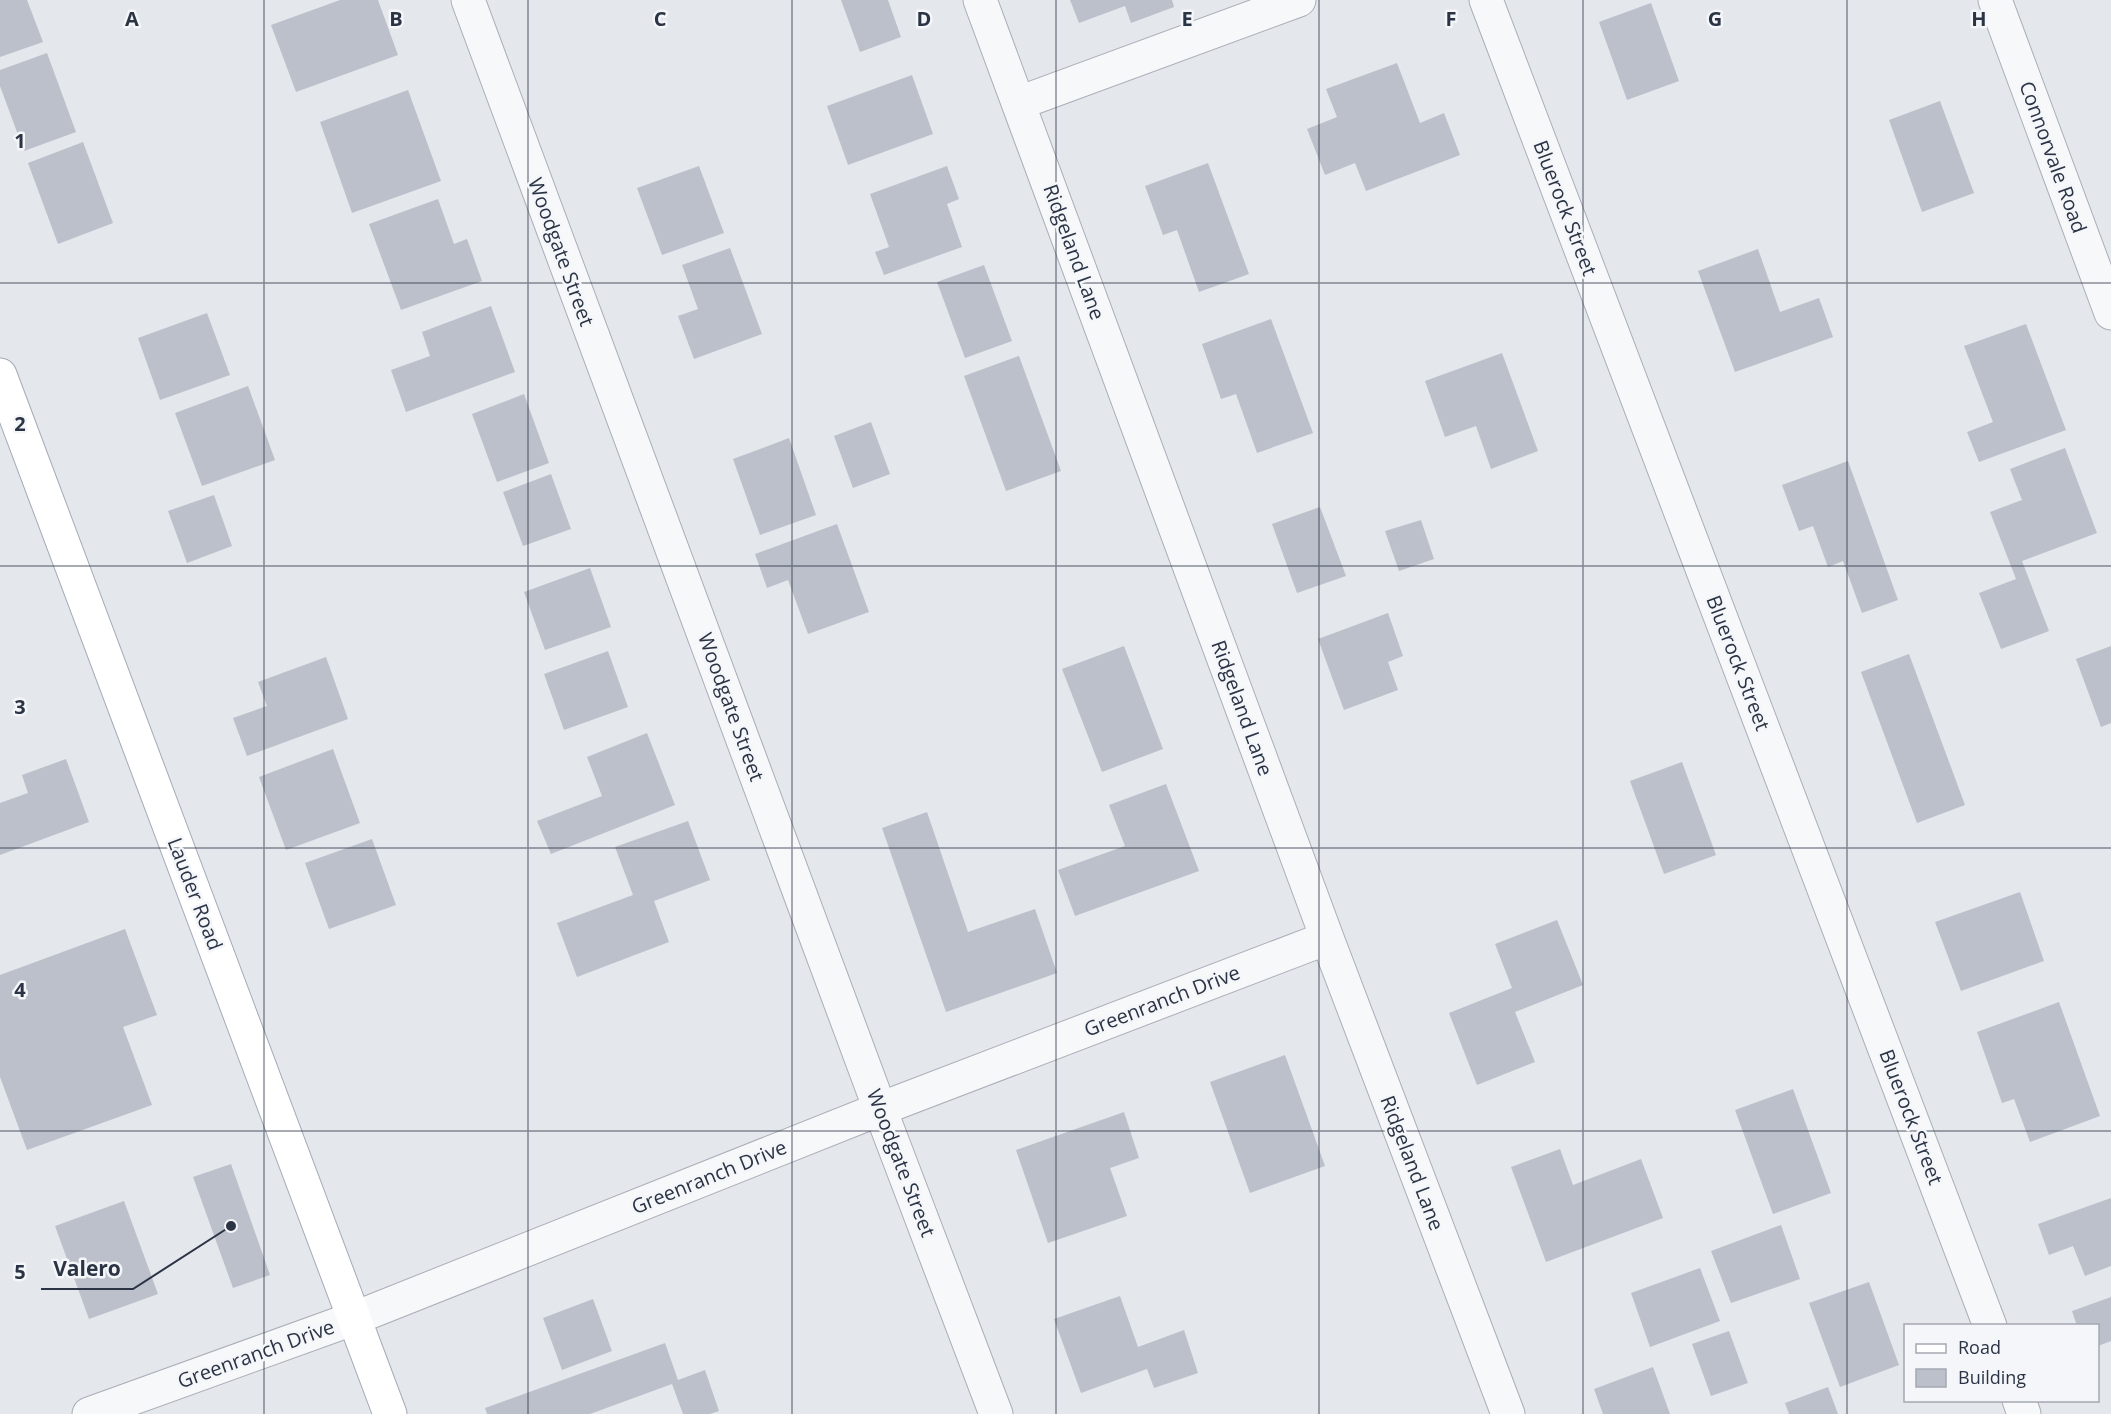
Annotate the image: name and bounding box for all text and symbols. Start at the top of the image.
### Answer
text: A [125,5,139,32]
text: B [389,5,403,32]
text: C [654,5,667,32]
text: D [917,5,931,32]
text: E [1181,5,1193,32]
text: F [1446,5,1456,32]
text: G [1708,5,1722,32]
text: H [1971,5,1987,32]
street label: Connorvale Road [2013,77,2093,236]
text: 1 [14,127,26,154]
street label: Bluerock Street [1527,136,1604,279]
street label: Woodgate Street [522,174,601,330]
street label: Ridgeland Lane [1037,180,1112,323]
text: 2 [14,410,26,437]
street label: Bluerock Street [1700,591,1777,734]
street label: Woodgate Street [692,629,771,785]
street label: Ridgeland Lane [1205,636,1280,779]
text: 3 [14,693,26,720]
street label: Lauder Road [162,834,229,954]
street label: Greenranch Drive [1080,958,1244,1043]
text: 4 [14,976,26,1003]
street label: Bluerock Street [1873,1045,1950,1188]
street label: Woodgate Street [861,1085,942,1241]
street label: Ridgeland Lane [1374,1091,1451,1234]
street label: Greenranch Drive [627,1133,790,1220]
callout: Valero [41,1250,133,1289]
text: Valero [53,1254,121,1282]
text: 5 [14,1258,26,1285]
street label: Greenranch Drive [174,1313,338,1394]
legend [1904,1324,2099,1402]
text: Road [1958,1335,2001,1359]
text: Building [1958,1365,2026,1389]

